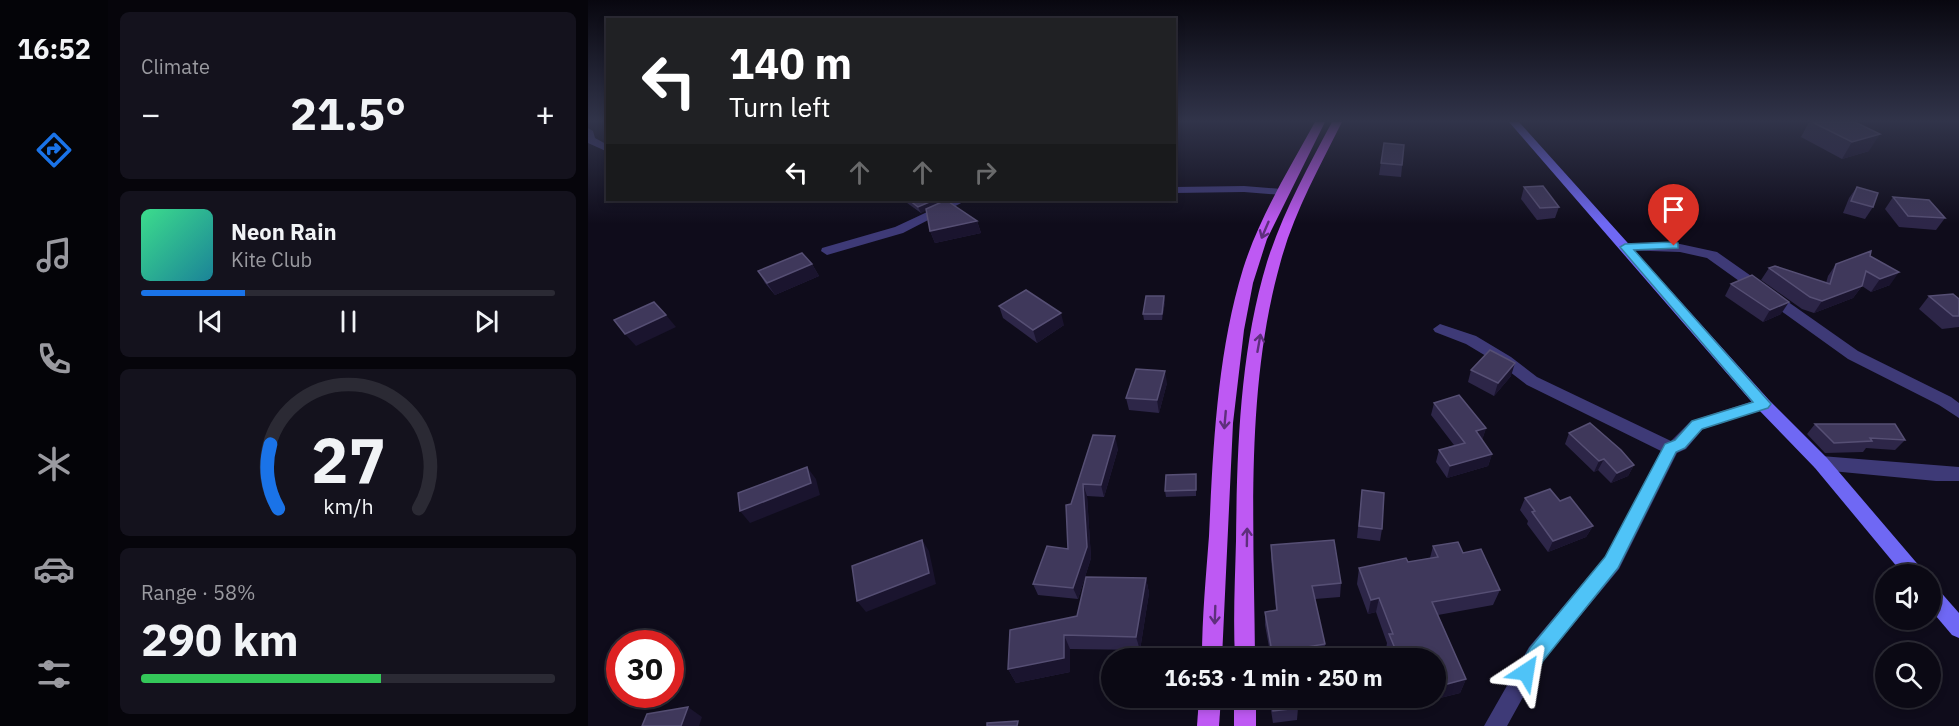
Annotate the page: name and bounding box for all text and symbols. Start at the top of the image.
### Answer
text: 16:52 [17,31,91,66]
text: 140 m [729,36,852,91]
icon: left [630,42,708,120]
text: Climate [141,53,210,80]
text: 21.5° [290,84,406,142]
text: Turn left [729,89,830,124]
text: − [141,92,161,135]
text: + [535,92,555,135]
icon: directions [33,129,75,171]
icon: left [780,156,813,189]
icon: ahead [843,156,876,189]
icon: ahead [906,156,939,189]
icon: right [969,156,1002,189]
pin [1648,184,1699,246]
icon: arrive [1657,193,1690,226]
text: Neon Rain [231,217,337,246]
one-way arrow [1259,220,1270,239]
icon: music [33,234,75,276]
text: Kite Club [231,246,312,273]
icon: previous [194,305,227,338]
icon: pause [332,305,365,338]
icon: next [470,305,503,338]
one-way arrow [1253,333,1264,353]
icon: phone [33,338,75,380]
one-way arrow [1219,410,1230,429]
text: 27 [311,419,385,500]
icon: climate [33,443,75,485]
text: km/h [323,493,373,521]
one-way arrow [1241,528,1253,548]
icon: car [33,548,75,590]
map controls [1875,564,1941,708]
button: sound [1875,564,1941,630]
text: Range · 58% [141,579,256,606]
one-way arrow [1209,604,1220,624]
text: 290 km [141,610,299,668]
speed limit sign: 30 [606,630,684,708]
position arrow [1494,640,1558,704]
button: search [1875,642,1941,708]
icon: filters [33,653,75,695]
text: 16:53 · 1 min · 250 m [1164,663,1383,692]

